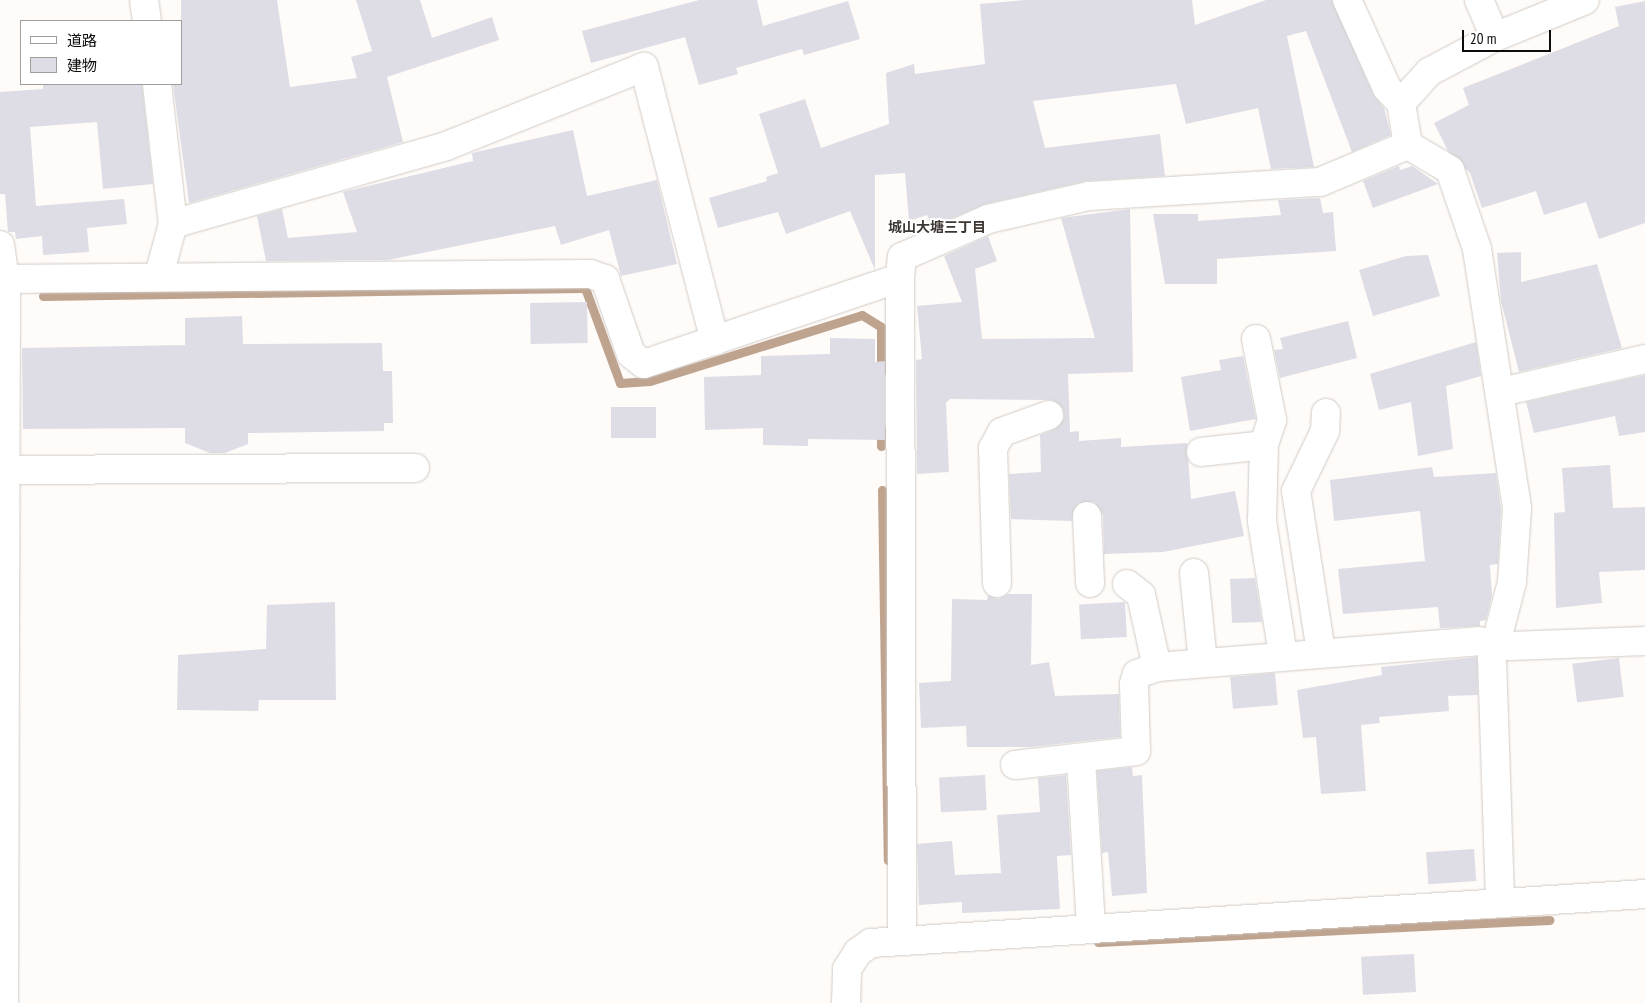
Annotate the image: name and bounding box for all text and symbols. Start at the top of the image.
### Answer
legend [20,20,182,85]
scale bar [1465,20,1554,52]
text: 20 m [1470,29,1496,48]
text: 道路 [67,31,97,50]
text: 建物 [67,56,97,75]
district label: 城山大塘三丁目 [888,219,986,235]

